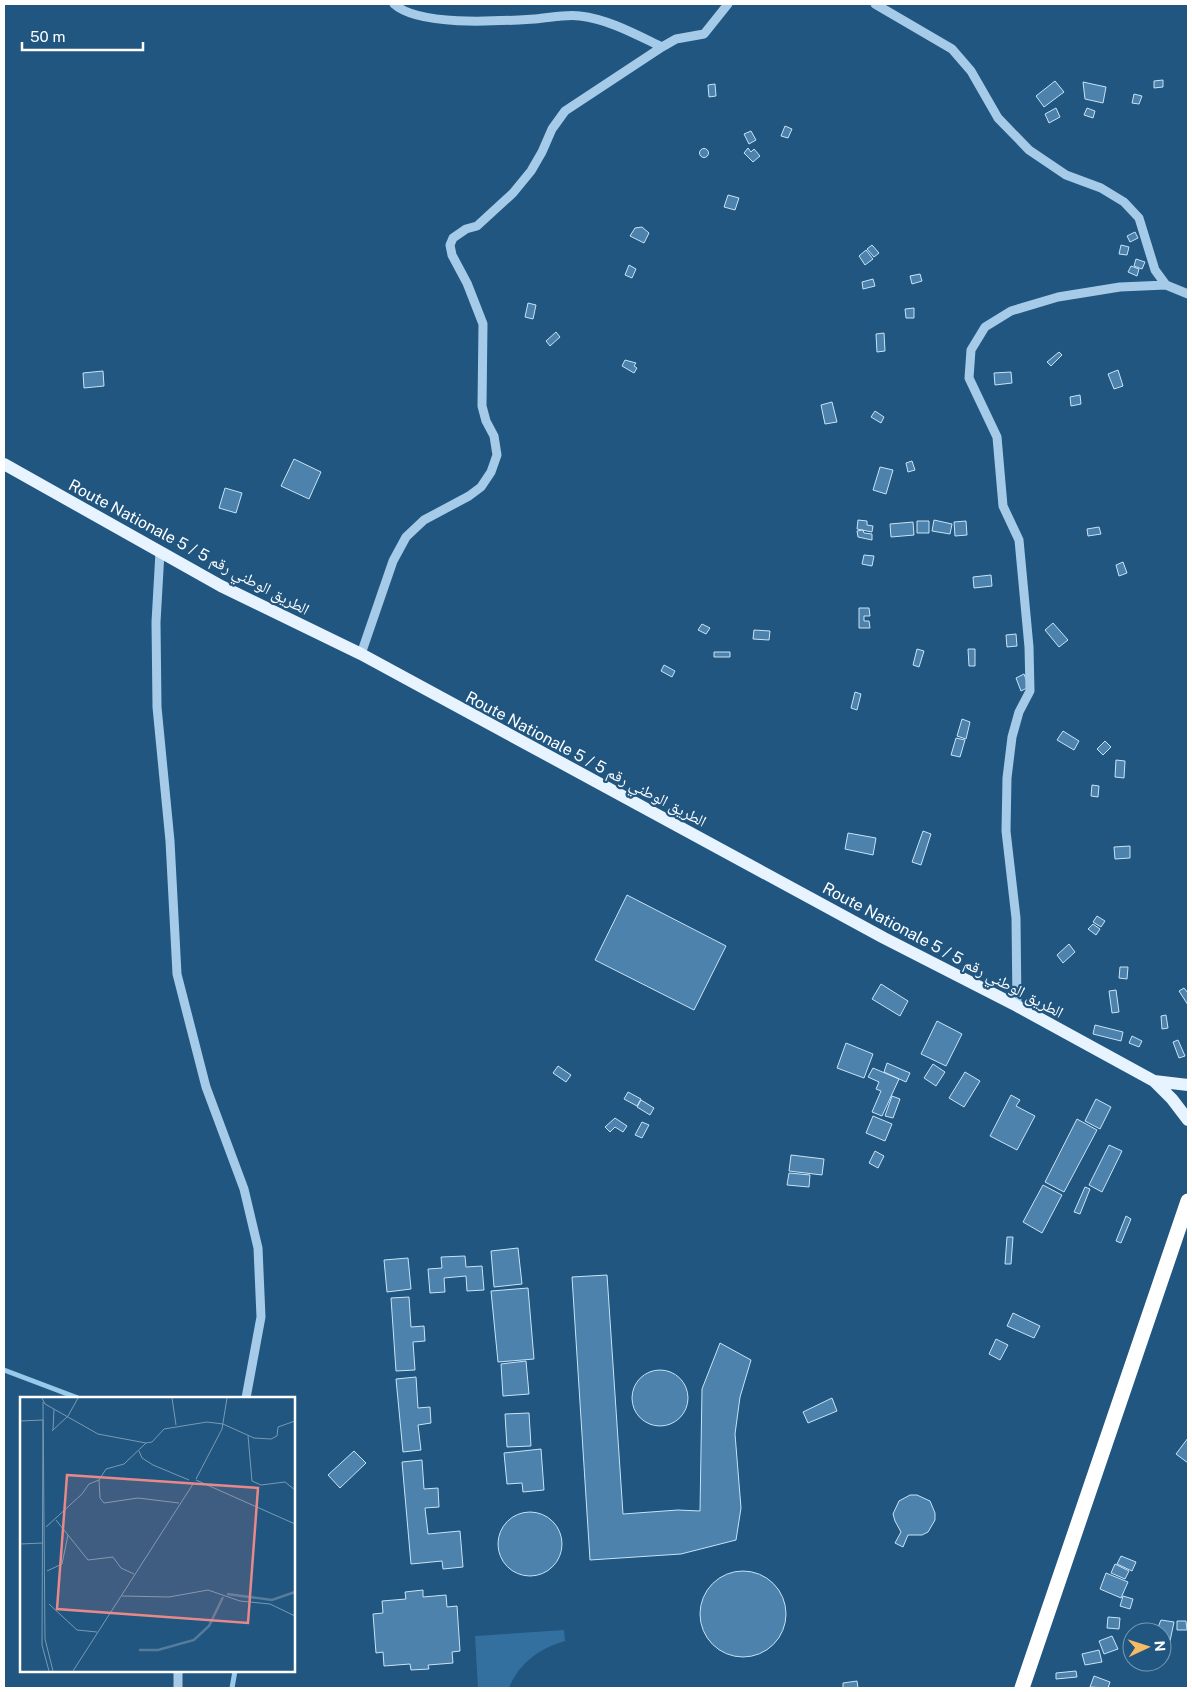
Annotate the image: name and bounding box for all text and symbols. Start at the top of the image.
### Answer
scale bar [22,20,144,52]
text: 50 m [30,28,65,45]
street label: Route Nationale 5 / الطريق الوطني رقم 5 [64,475,313,622]
street label: Route Nationale 5 / الطريق الوطني رقم 5 [461,687,710,834]
street label: Route Nationale 5 / الطريق الوطني رقم 5 [818,878,1067,1025]
inset map [20,1397,295,1672]
north arrow [1122,1622,1172,1672]
text: N [1152,1640,1168,1652]

